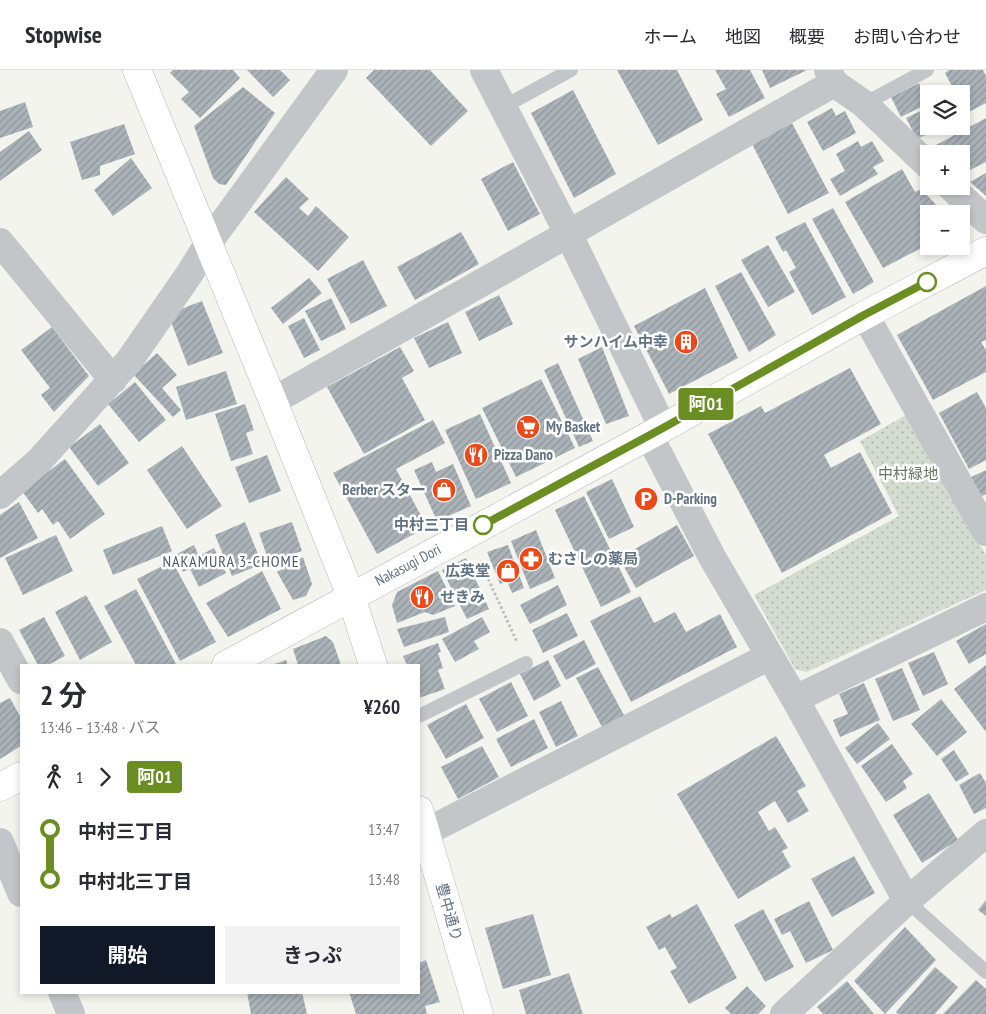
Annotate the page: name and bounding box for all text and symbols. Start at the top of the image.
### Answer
text: Stopwise [25,19,102,50]
text: ホーム [644,25,697,48]
text: 地図 [725,25,761,48]
text: 概要 [789,25,825,48]
text: お問い合わせ [853,25,961,48]
map controls [920,85,970,255]
button: layers [920,85,970,135]
button: + [920,145,970,195]
button: − [920,205,970,255]
unlabelled marker [917,272,937,292]
building icon: サンハイム中幸 [673,329,699,355]
place label: サンハイム中幸 [564,332,668,351]
line badge: 阿01 [677,388,735,420]
text: 阿01 [688,392,724,415]
supermarket icon: My Basket [515,414,541,440]
place label: My Basket [546,417,601,436]
restaurant icon: Pizza Dano [463,442,489,468]
place label: Pizza Dano [494,445,553,464]
park label: 中村緑地 [878,464,938,483]
shop icon: Berber スター [431,477,457,503]
place label: Berber スター [342,480,426,499]
parking icon: D-Parking [633,486,659,512]
place label: D-Parking [664,489,717,508]
place label: 中村三丁目 [394,515,469,534]
marker: 中村三丁目 [473,515,493,535]
street label: Nakasugi Dori [371,539,444,590]
pharmacy icon: むさしの薬局 [518,546,544,572]
place label: むさしの薬局 [548,549,638,568]
district label: NAKAMURA 3-CHOME [162,551,300,571]
shop icon: 広英堂 [495,558,521,584]
place label: 広英堂 [445,561,490,580]
restaurant icon: せきみ [409,584,435,610]
place label: せきみ [440,587,485,606]
text: 2 分 [40,676,87,713]
text: ¥260 [364,695,400,719]
text: 13:46 – 13:48 · バス [40,717,160,737]
icon: walk [40,763,68,791]
icon: forward [91,763,119,791]
text: 阿01 [137,765,172,788]
text: 1 [76,767,83,787]
text: 中村三丁目 [78,819,173,843]
text: 13:47 [368,819,400,839]
text: 中村北三丁目 [78,869,192,893]
text: 13:48 [368,869,400,889]
street label: 豊中通り [432,880,467,943]
button: 開始 [40,926,215,984]
button: きっぷ [225,926,400,984]

